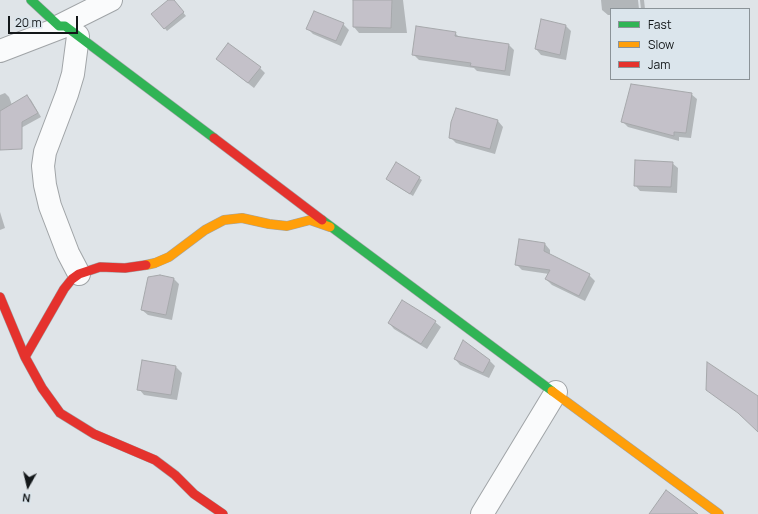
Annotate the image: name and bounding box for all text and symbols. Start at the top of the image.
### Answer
scale bar [10,8,80,34]
legend [610,8,750,80]
text: 20 m [15,14,42,31]
text: Fast [648,16,672,33]
text: Slow [648,36,674,53]
text: Jam [648,56,670,73]
north arrow [8,466,48,506]
text: N [21,490,31,506]

